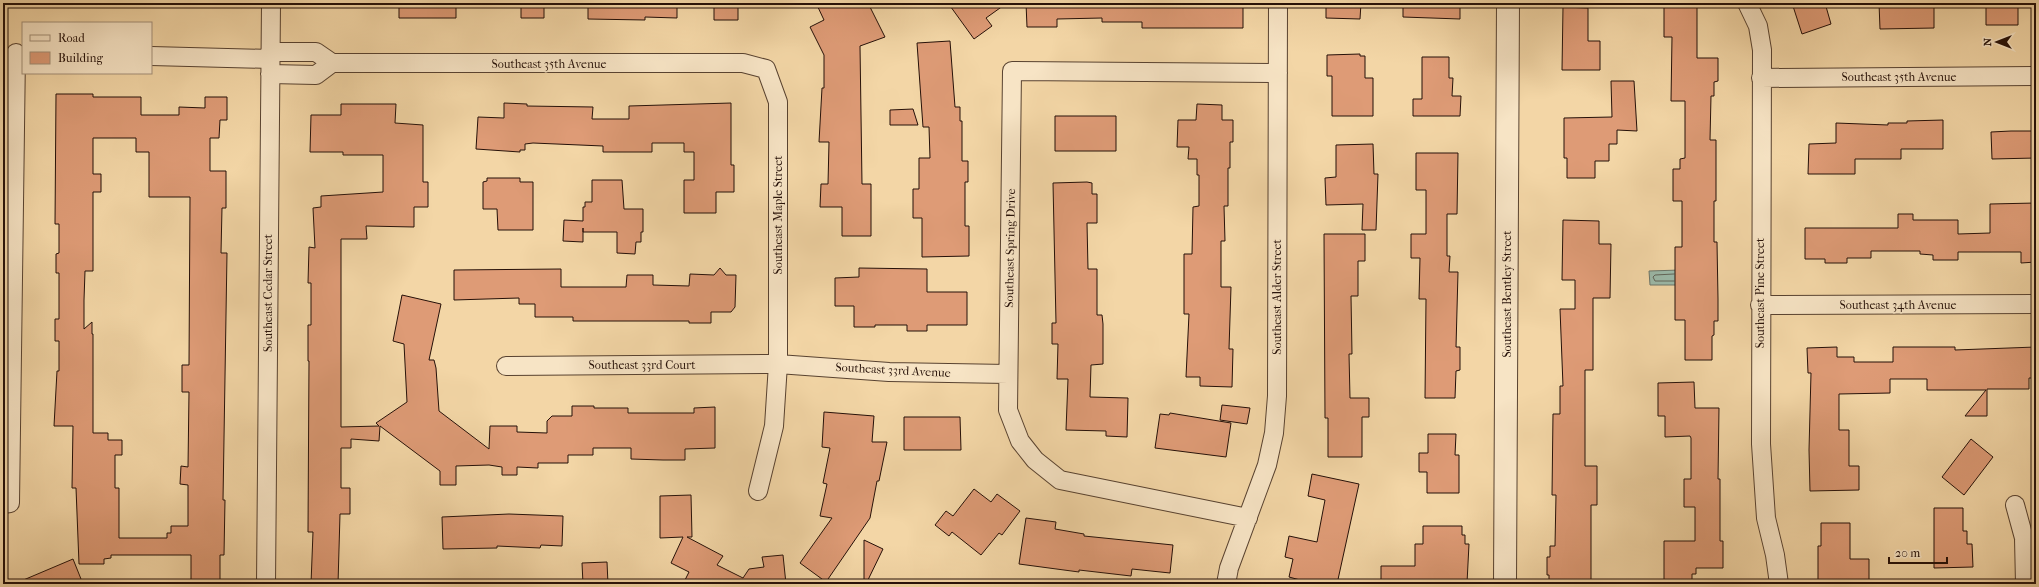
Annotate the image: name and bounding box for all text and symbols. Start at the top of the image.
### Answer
legend [22,22,152,74]
north arrow [1977,22,2017,62]
text: Road [58,31,85,45]
text: N [1981,37,1994,46]
text: Building [58,51,103,65]
street label: Southeast 35th Avenue [491,57,607,71]
street label: Southeast 35th Avenue [1841,70,1957,84]
street label: Southeast Maple Street [771,155,785,275]
street label: Southeast Spring Drive [1002,188,1018,308]
street label: Southeast Bentley Street [1500,230,1514,358]
street label: Southeast Cedar Street [261,233,275,352]
street label: Southeast Pine Street [1753,237,1767,348]
street label: Southeast Alder Street [1270,239,1284,355]
street label: Southeast 34th Avenue [1840,298,1957,312]
street label: Southeast 33rd Court [589,358,696,372]
street label: Southeast 33rd Avenue [835,360,951,380]
scale bar [1889,539,1947,565]
text: 20 m [1895,546,1920,560]

